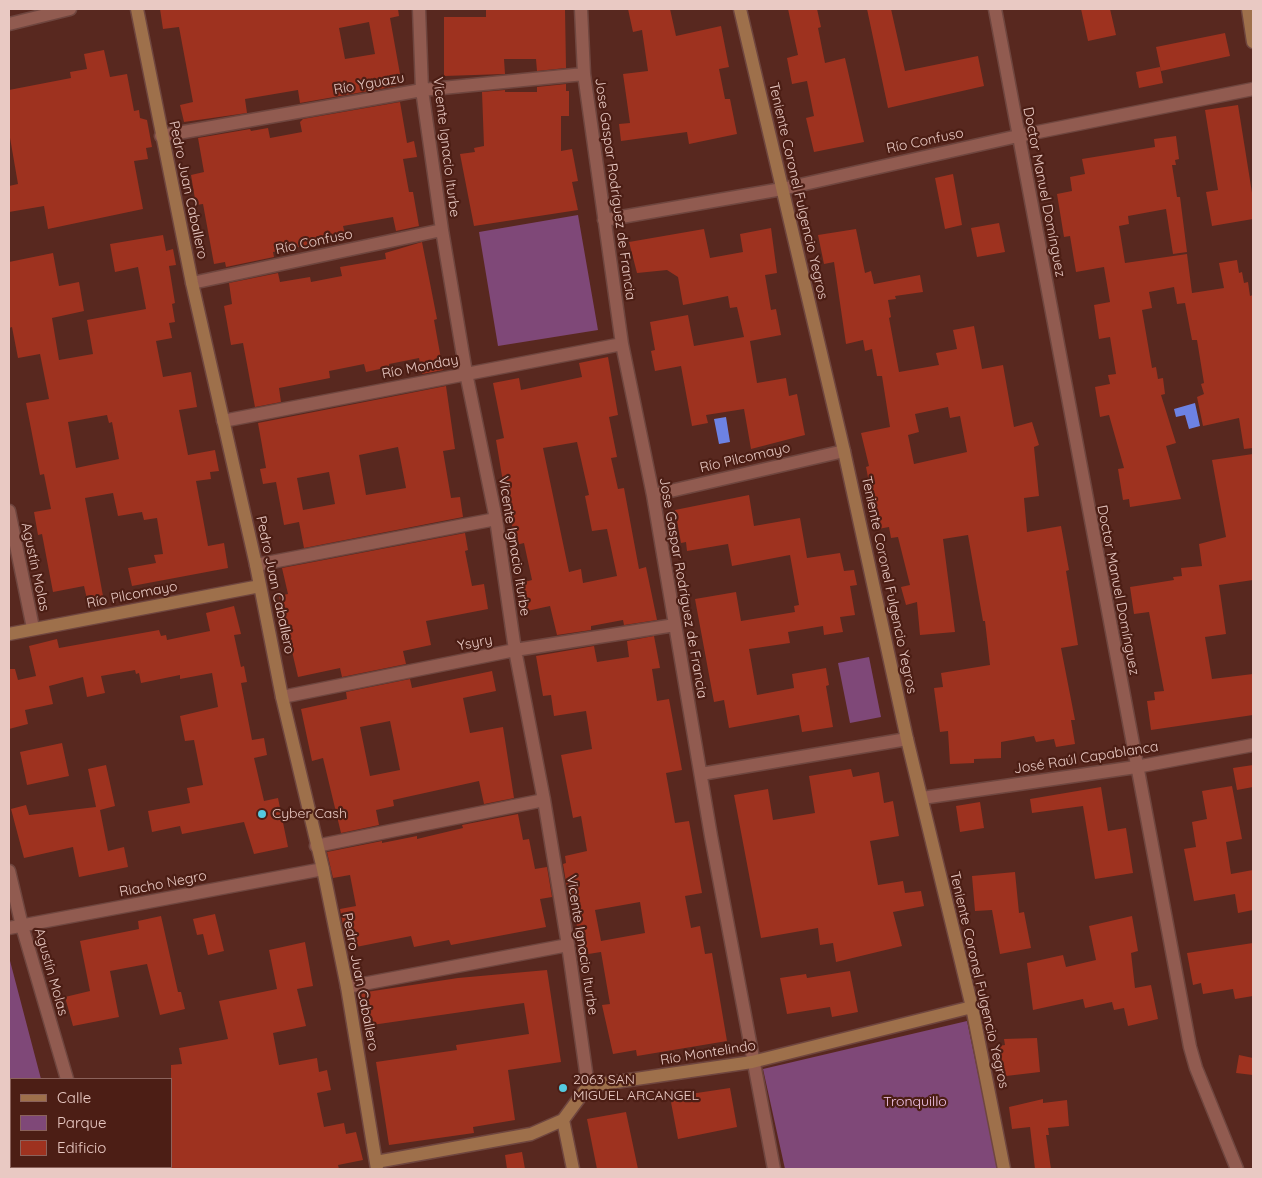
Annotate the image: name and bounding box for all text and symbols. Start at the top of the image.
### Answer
street label: Río Yguazu [332,70,406,98]
street label: Vicente Ignacio Iturbe [429,76,463,218]
street label: Jose Gaspar Rodríguez de Francia [591,77,639,301]
street label: Teniente Coronel Fulgencio Yegros [765,81,831,301]
street label: Doctor Manuel Domínguez [1019,105,1069,279]
street label: Pedro Juan Caballero [165,119,211,261]
street label: Río Confuso [885,125,965,157]
street label: Río Confuso [274,226,354,258]
street label: Río Monday [380,351,460,383]
street label: Río Pilcomayo [698,439,792,477]
street label: Vicente Ignacio Iturbe [495,475,533,617]
street label: Teniente Coronel Fulgencio Yegros [858,475,920,695]
street label: Jose Gaspar Rodríguez de Francia [655,476,711,700]
street label: Doctor Manuel Domínguez [1093,503,1143,677]
street label: Pedro Juan Caballero [252,514,298,656]
street label: Agustín Molas [17,521,53,613]
street label: Río Pilcomayo [85,578,179,612]
street label: Ysyry [456,631,494,655]
street label: José Raúl Capablanca [1013,738,1159,778]
place label: Cyber Cash [272,806,347,822]
marker: Cyber Cash [256,808,268,820]
street label: Riacho Negro [118,867,208,901]
street label: Teniente Coronel Fulgencio Yegros [946,870,1012,1090]
street label: Vicente Ignacio Iturbe [563,874,601,1016]
street label: Pedro Juan Caballero [338,911,382,1053]
street label: Agustín Molas [30,926,72,1018]
street label: Río Montelindo [659,1037,757,1069]
place label: 2063 SAN MIGUEL ARCANGEL [573,1072,699,1104]
legend [10,1078,172,1168]
marker: 2063 SAN MIGUEL ARCANGEL [557,1082,569,1094]
text: Calle [57,1088,91,1107]
park label: Tronquillo [883,1094,947,1110]
text: Parque [57,1113,107,1132]
text: Edificio [57,1138,106,1157]

